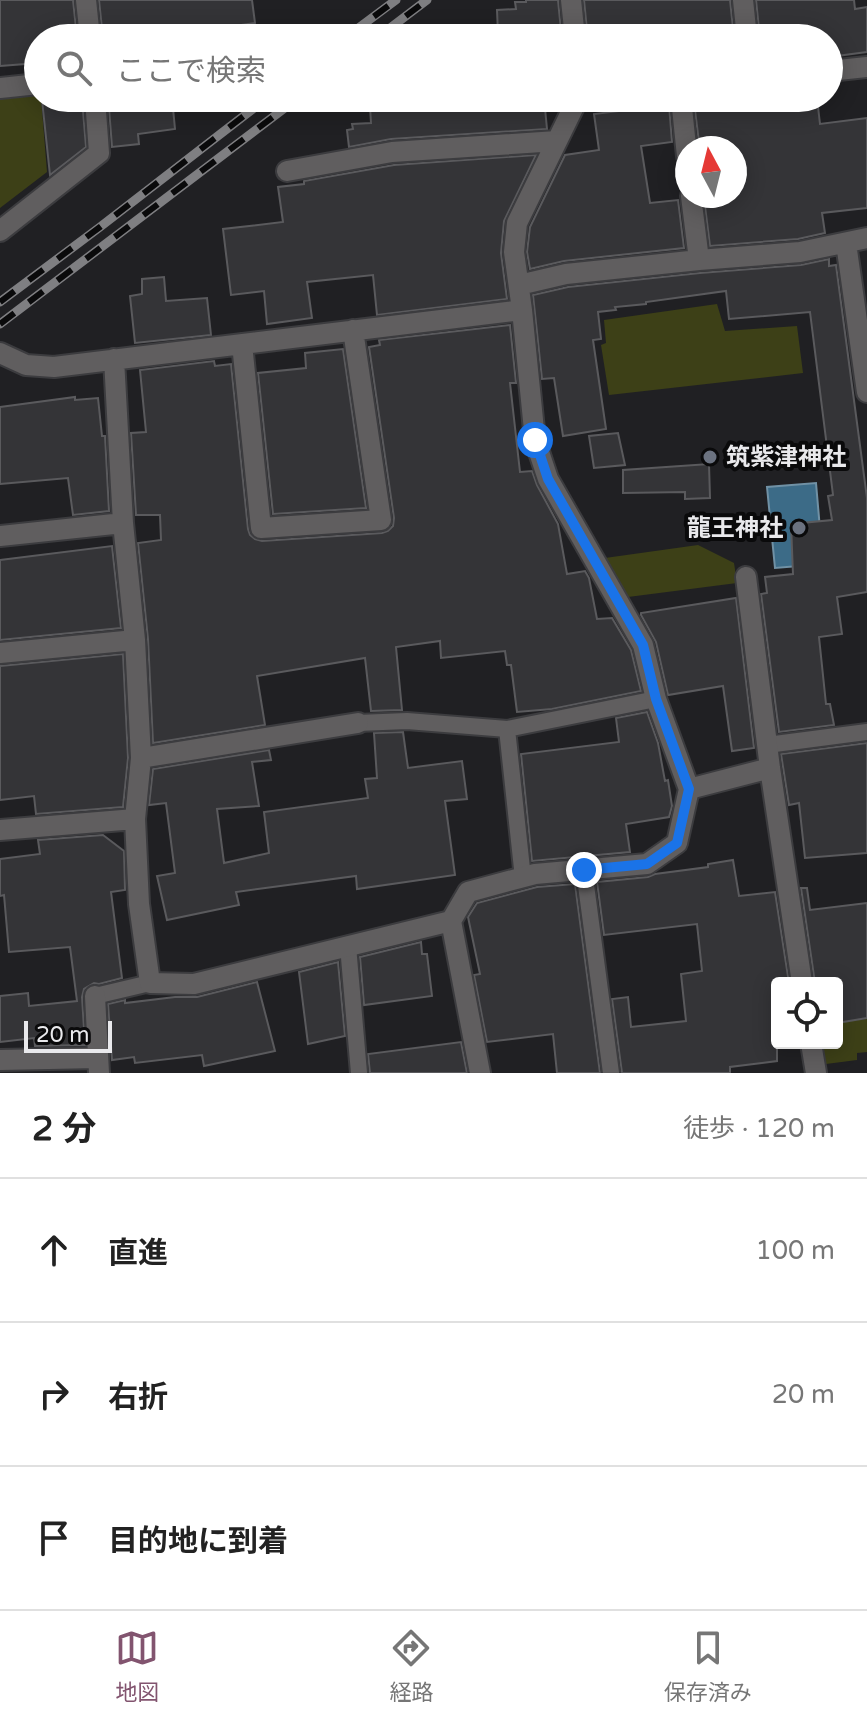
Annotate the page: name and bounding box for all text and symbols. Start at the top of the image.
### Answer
search box [24,24,843,112]
icon: search [52,46,96,90]
text: ここで検索 [116,53,266,90]
north arrow [675,136,747,208]
route start [517,422,553,458]
place label: 筑紫津神社 [726,443,846,472]
marker: 筑紫津神社 [701,448,719,466]
place label: 龍王神社 [687,514,783,543]
marker: 龍王神社 [790,519,808,537]
route end [566,852,602,888]
map controls [771,977,843,1049]
button: locate [771,977,843,1049]
scale bar [24,1017,112,1053]
text: 20 m [36,1022,90,1048]
text: 2 分 [32,1109,96,1150]
text: 徒歩 · 120 m [683,1113,835,1144]
icon: ahead [32,1228,76,1272]
text: 直進 [108,1235,168,1272]
text: 100 m [755,1235,835,1266]
icon: right [32,1372,76,1416]
text: 右折 [108,1379,168,1416]
text: 20 m [772,1379,835,1410]
icon: arrive [32,1516,76,1560]
text: 目的地に到着 [108,1523,288,1560]
tab: 地図 [115,1626,159,1706]
tab: 経路 [389,1626,434,1706]
tab: 保存済み [664,1626,752,1706]

